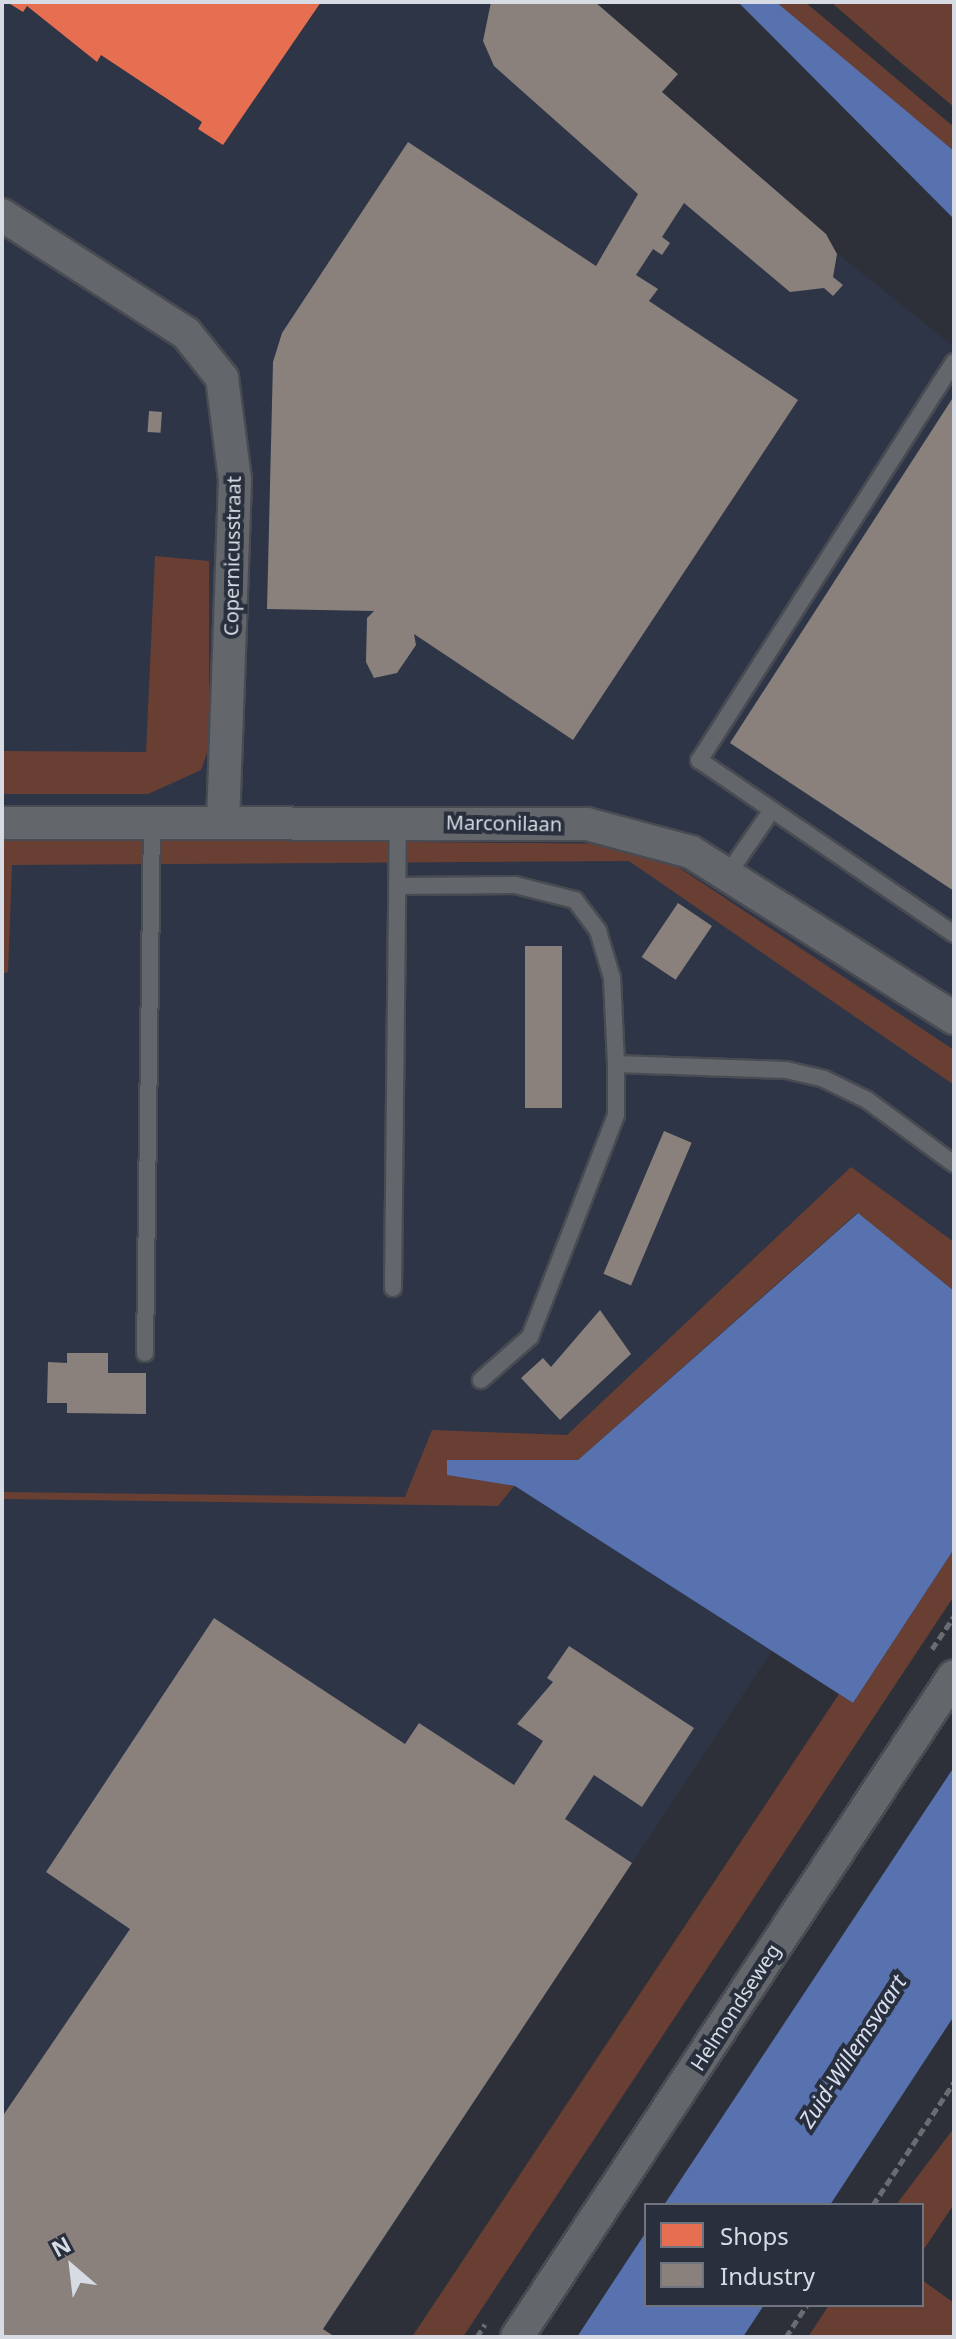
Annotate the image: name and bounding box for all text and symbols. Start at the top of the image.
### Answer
street label: Copernicusstraat [219,476,245,636]
street label: Marconilaan [446,810,562,836]
street label: Helmondseweg [685,1939,785,2075]
water label: Zuid-Willemsvaart [793,1970,911,2132]
legend [644,2203,924,2307]
text: Shops [720,2219,789,2252]
north arrow [32,2227,112,2307]
text: N [46,2228,76,2263]
text: Industry [720,2259,815,2292]

